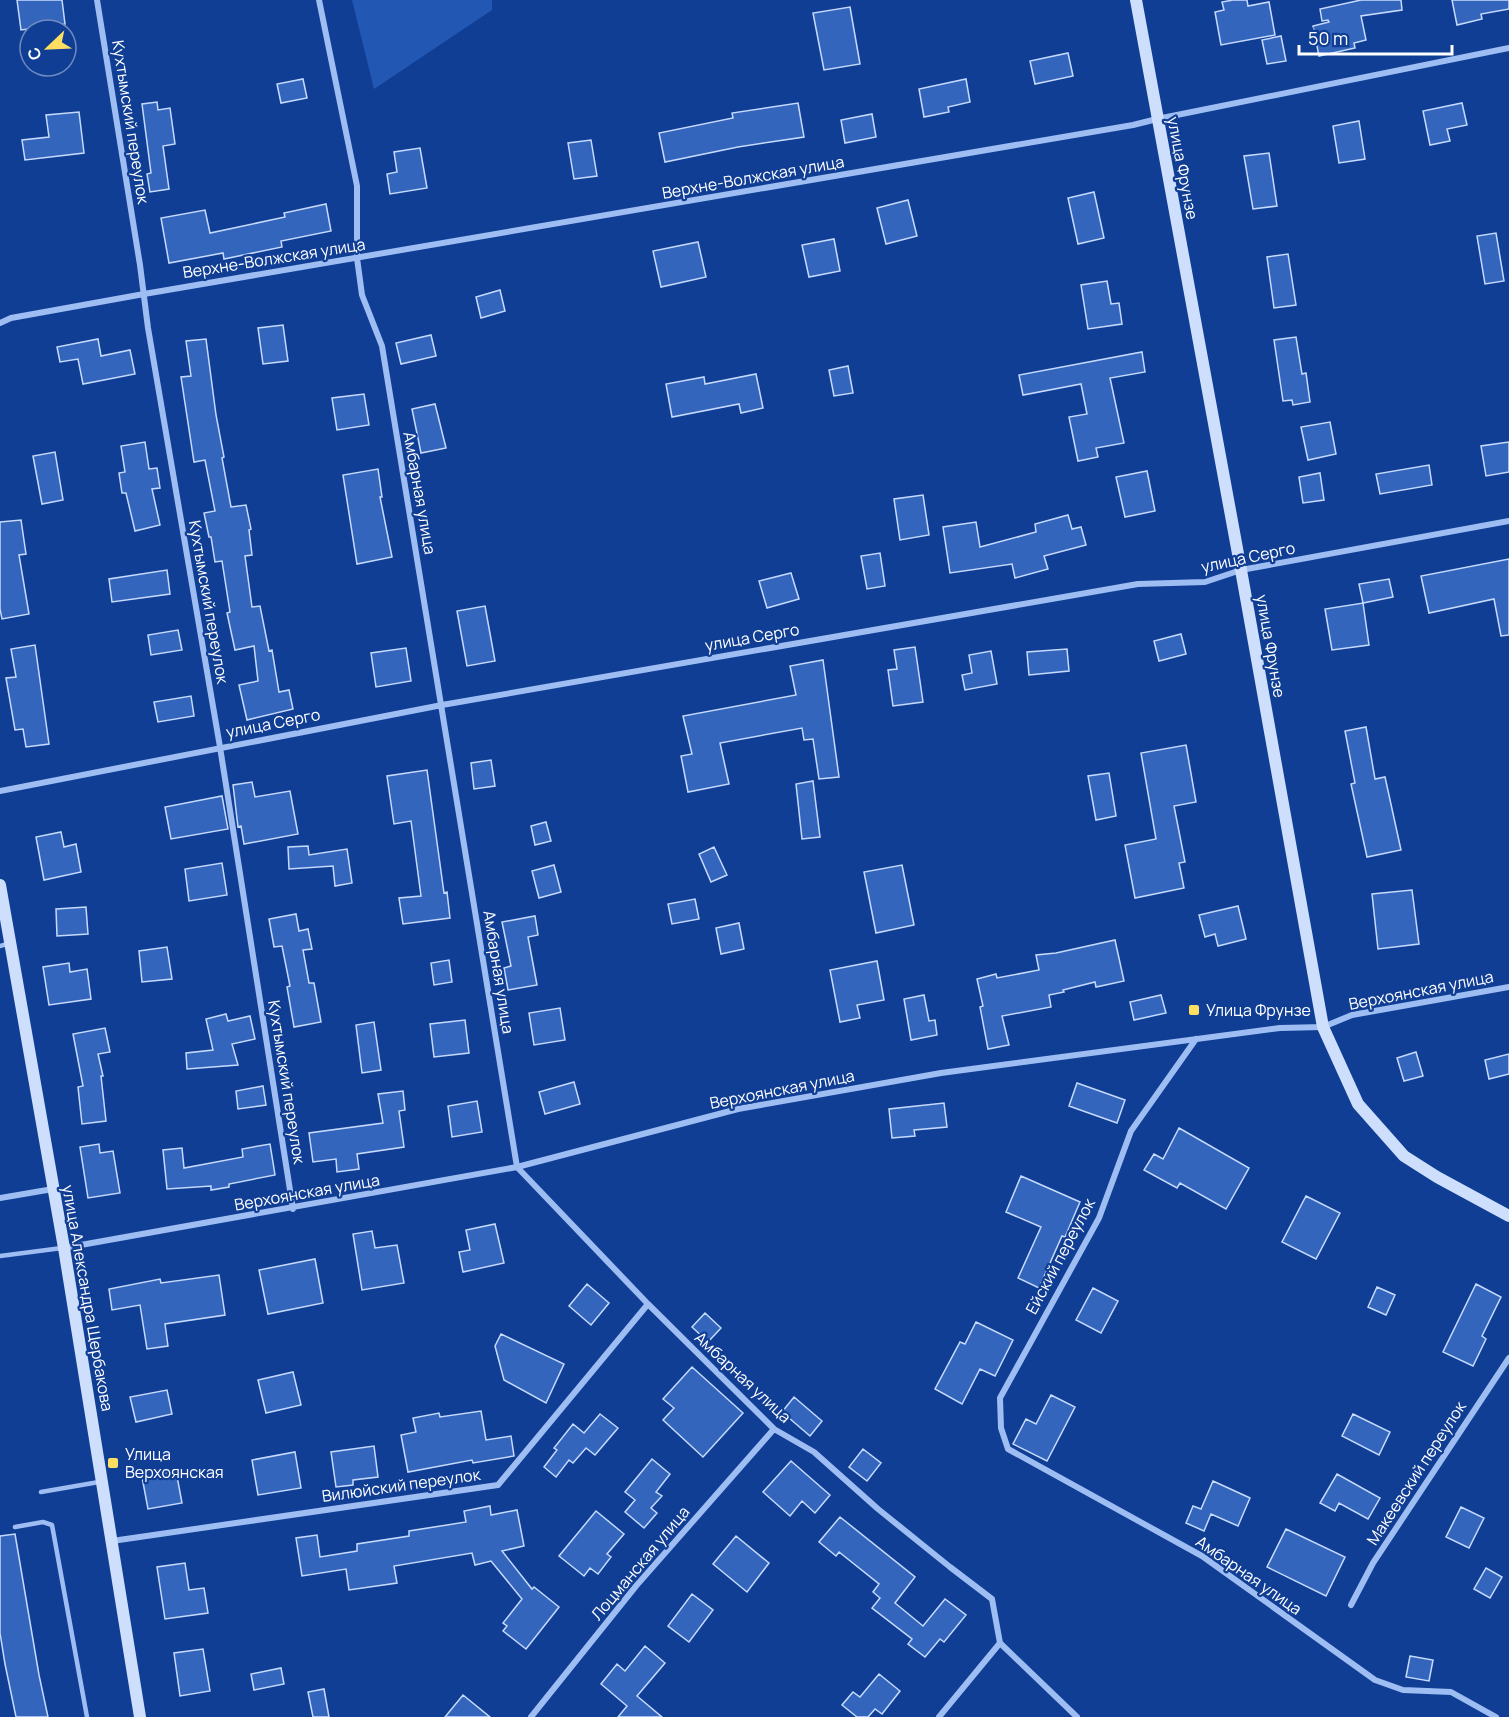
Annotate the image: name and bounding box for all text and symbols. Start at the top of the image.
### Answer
north arrow [18,18,78,78]
scale bar [1299,18,1452,56]
text: 50 m [1308,26,1348,50]
street label: Кухтымский переулок [107,39,155,207]
text: С [22,44,47,64]
street label: улица Фрунзе [1162,115,1204,221]
street label: Верхне-Волжская улица [660,150,846,204]
street label: Верхне-Волжская улица [181,233,367,283]
street label: Амбарная улица [398,430,442,556]
street label: Кухтымский переулок [184,519,234,686]
street label: улица Серго [1199,536,1297,578]
street label: улица Фрунзе [1251,593,1291,699]
street label: улица Серго [703,618,801,656]
street label: улица Серго [224,703,322,743]
street label: Амбарная улица [478,909,520,1035]
street label: Верхоянская улица [1347,965,1495,1015]
street label: Кухтымский переулок [263,999,311,1167]
place label: Улица Фрунзе [1206,999,1311,1021]
marker: Улица Фрунзе [1187,1003,1201,1017]
street label: Верхоянская улица [708,1064,856,1114]
street label: Верхоянская улица [233,1168,381,1216]
street label: улица Александра Щербакова [57,1183,119,1413]
street label: Ейский переулок [1020,1193,1100,1318]
street label: Амбарная улица [690,1327,796,1427]
street label: Макеевский переулок [1361,1396,1471,1549]
place label: Улица Верхоянская [125,1443,224,1483]
marker: Улица Верхоянская [106,1456,120,1470]
street label: Вилюйский переулок [320,1463,483,1507]
street label: Лоцманская улица [586,1501,694,1625]
street label: Амбарная улица [1192,1530,1306,1620]

